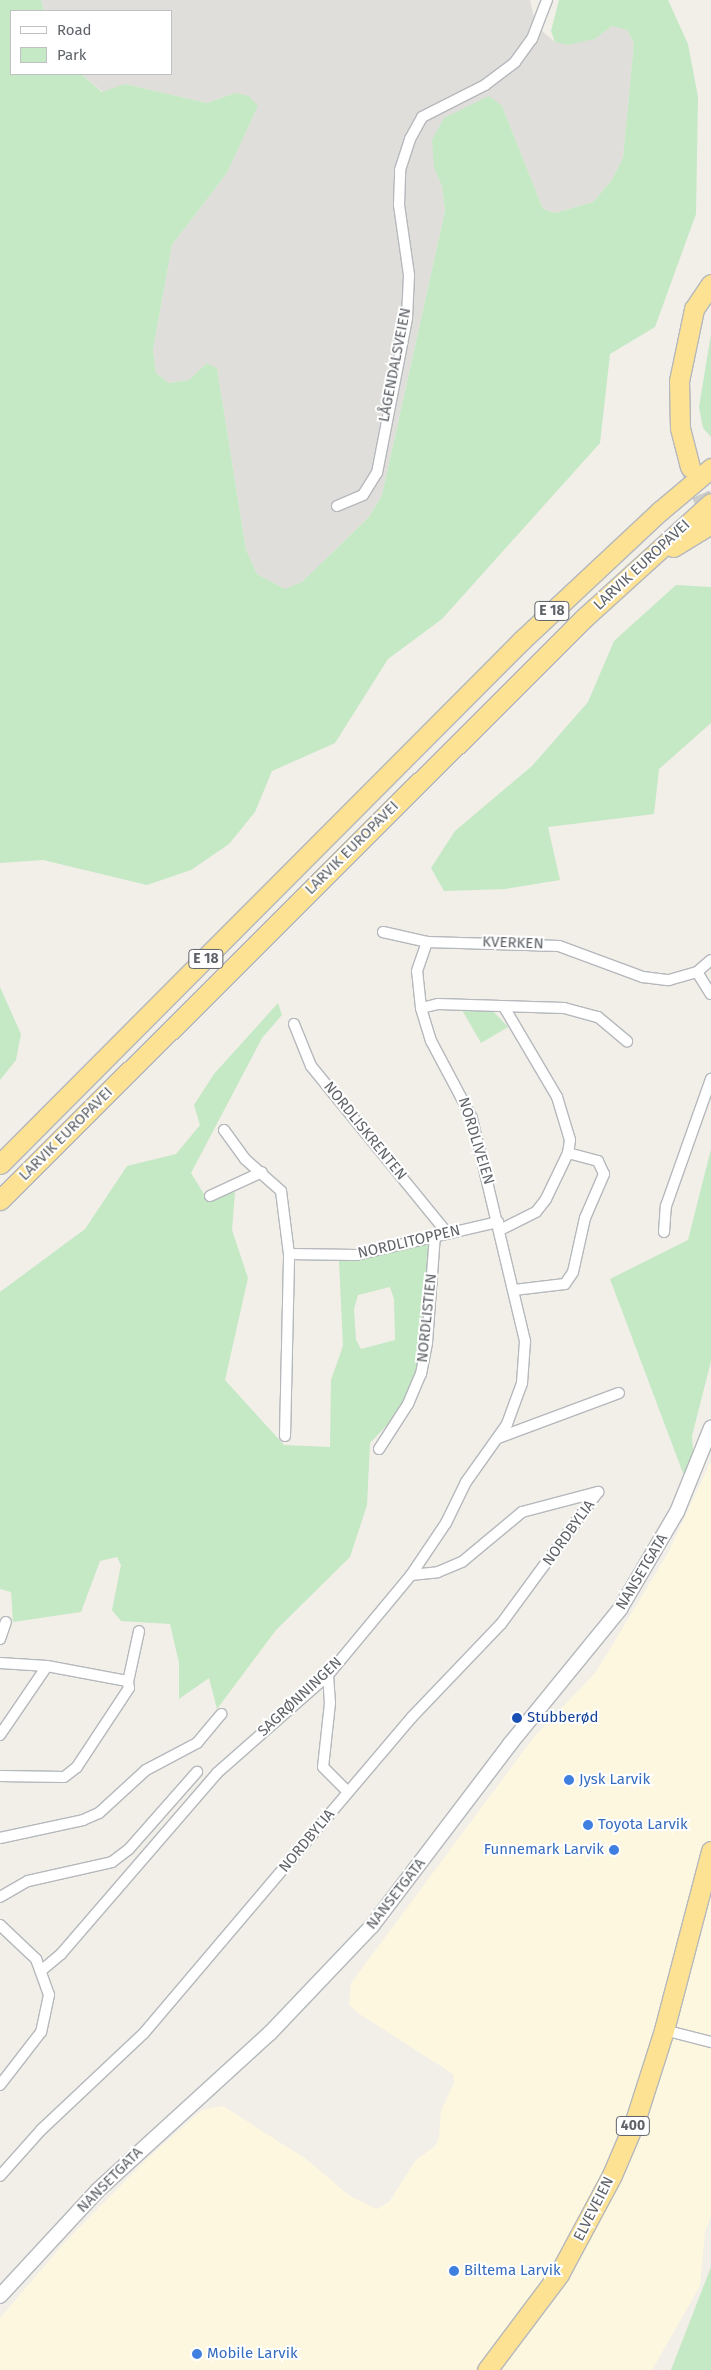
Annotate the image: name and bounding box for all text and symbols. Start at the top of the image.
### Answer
legend [10,10,172,75]
text: Road [57,21,92,39]
text: Park [57,46,87,64]
street label: LÅGENDALSVEIEN [375,306,415,424]
street label: LARVIK EUROPAVEI [590,516,694,614]
road number: E 18 [533,600,571,622]
street label: LARVIK EUROPAVEI [301,797,403,899]
street label: KVERKEN [482,933,544,953]
road number: E 18 [187,948,225,971]
street label: NORDLISKRENTEN [320,1078,410,1184]
street label: LARVIK EUROPAVEI [15,1083,117,1185]
street label: NORDLIVEIEN [454,1095,498,1187]
street label: NORDLITOPPEN [356,1221,462,1263]
street label: NORDLISTIEN [413,1273,441,1363]
street label: NORDBYLIA [539,1497,599,1569]
street label: NANSETGATA [612,1531,672,1613]
street label: SAGRØNNINGEN [254,1654,346,1740]
place label: Stubberød [527,1709,598,1727]
marker: Stubberød [511,1712,523,1724]
place label: Jysk Larvik [579,1771,650,1789]
marker: Jysk Larvik [563,1774,575,1786]
street label: NORDBYLIA [275,1806,339,1876]
place label: Toyota Larvik [598,1816,688,1834]
marker: Toyota Larvik [582,1819,594,1831]
place label: Funnemark Larvik [484,1841,604,1859]
marker: Funnemark Larvik [608,1844,620,1856]
street label: NANSETGATA [363,1855,429,1933]
road number: 400 [616,2114,650,2138]
street label: NANSETGATA [73,2143,147,2217]
street label: ELVEVEIEN [570,2174,618,2244]
place label: Biltema Larvik [464,2262,561,2280]
marker: Biltema Larvik [448,2265,460,2277]
place label: Mobile Larvik [207,2345,298,2363]
marker: Mobile Larvik [191,2348,203,2360]

